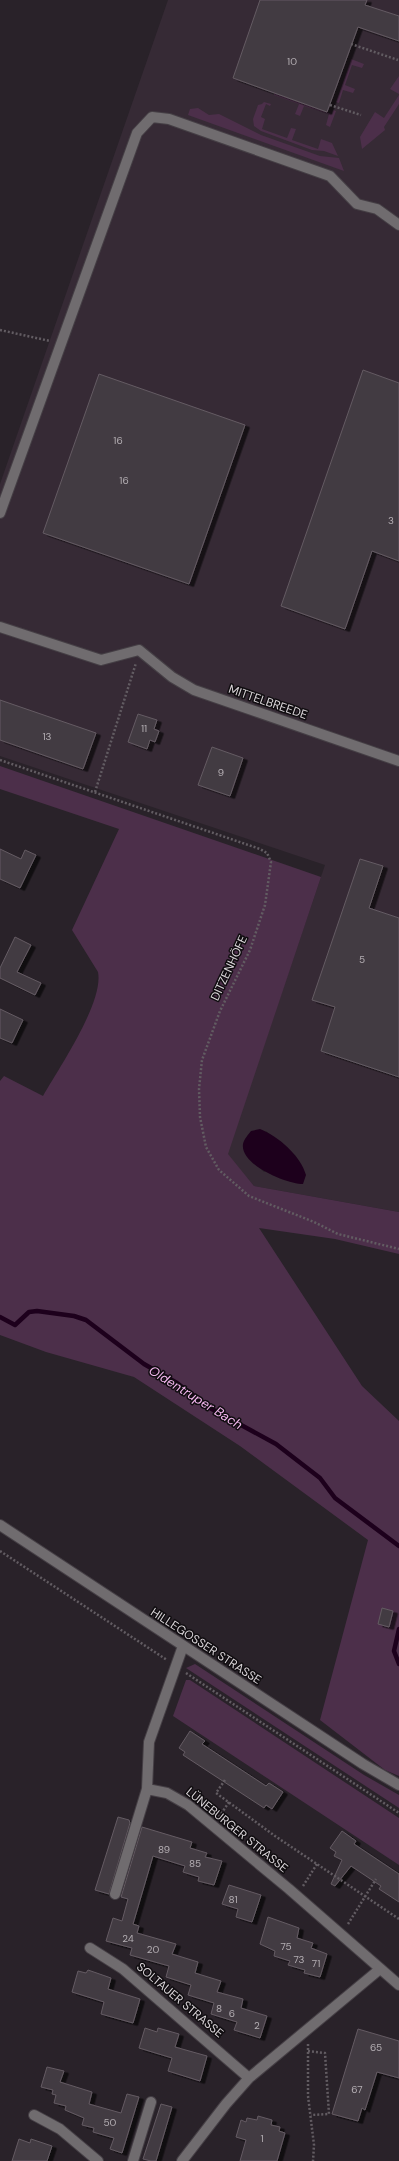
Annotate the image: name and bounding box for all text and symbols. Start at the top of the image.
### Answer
house number: 10 [287,55,297,68]
house number: 16 [113,434,123,447]
house number: 16 [119,474,129,487]
house number: 3 [388,514,394,527]
street label: MITTELBREEDE [226,681,310,723]
house number: 11 [141,722,147,735]
house number: 13 [42,730,52,743]
house number: 9 [218,766,224,779]
street label: DITZENHÖFE [207,933,251,1003]
house number: 5 [359,953,365,966]
water label: Oldentruper Bach [146,1362,246,1433]
street label: HILLEGOSSER STRASSE [148,1604,265,1688]
street label: LÜNEBURGER STRASSE [183,1784,291,1876]
house number: 89 [158,1843,170,1856]
house number: 85 [189,1857,201,1870]
house number: 81 [229,1893,238,1906]
house number: 24 [122,1932,134,1945]
house number: 75 [280,1940,292,1953]
house number: 20 [147,1943,159,1956]
house number: 73 [294,1953,305,1966]
house number: 71 [312,1957,320,1970]
street label: SOLTAUER STRASSE [133,1959,227,2041]
house number: 8 [216,2002,222,2015]
house number: 6 [229,2007,235,2020]
house number: 2 [254,2019,260,2032]
house number: 65 [370,2041,382,2054]
house number: 67 [351,2083,363,2096]
house number: 50 [104,2116,117,2129]
house number: 1 [260,2132,264,2145]

